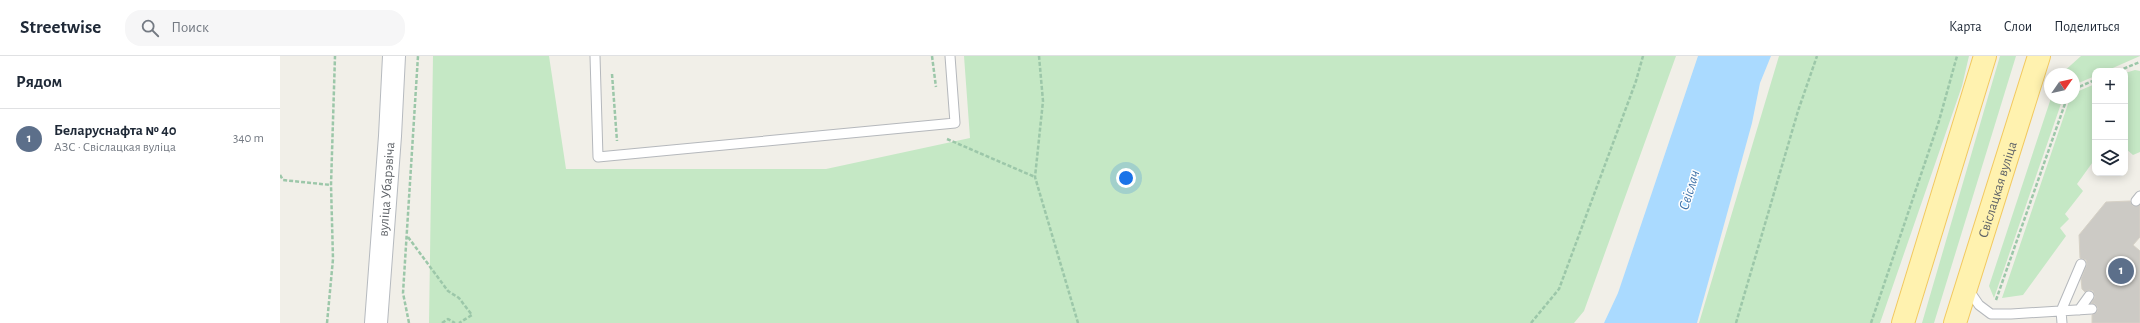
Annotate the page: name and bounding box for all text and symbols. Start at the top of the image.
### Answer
search box [125,10,405,46]
icon: search [139,17,161,39]
text: Streetwise [20,18,101,37]
text: Поиск [171,20,209,35]
text: Карта [1949,20,1982,34]
text: Слои [2004,20,2032,34]
text: Поделиться [2054,20,2120,34]
north arrow [2044,68,2080,104]
map controls [2092,68,2128,176]
button: + [2092,68,2128,104]
text: Рядом [16,73,62,90]
button: − [2092,104,2128,140]
text: Беларуснафта № 40 [54,123,177,138]
text: 1 [27,132,31,145]
text: 340 m [233,132,264,145]
street label: Свіслацкая вуліца [1976,139,2020,240]
button: layers [2092,140,2128,176]
text: АЗС · Свіслацкая вуліца [54,141,176,154]
street label: вуліца Убарэвіча [376,141,398,237]
your location [1116,168,1136,188]
water label: Свіслач [1676,168,1703,212]
pin: 1 [2108,256,2134,286]

